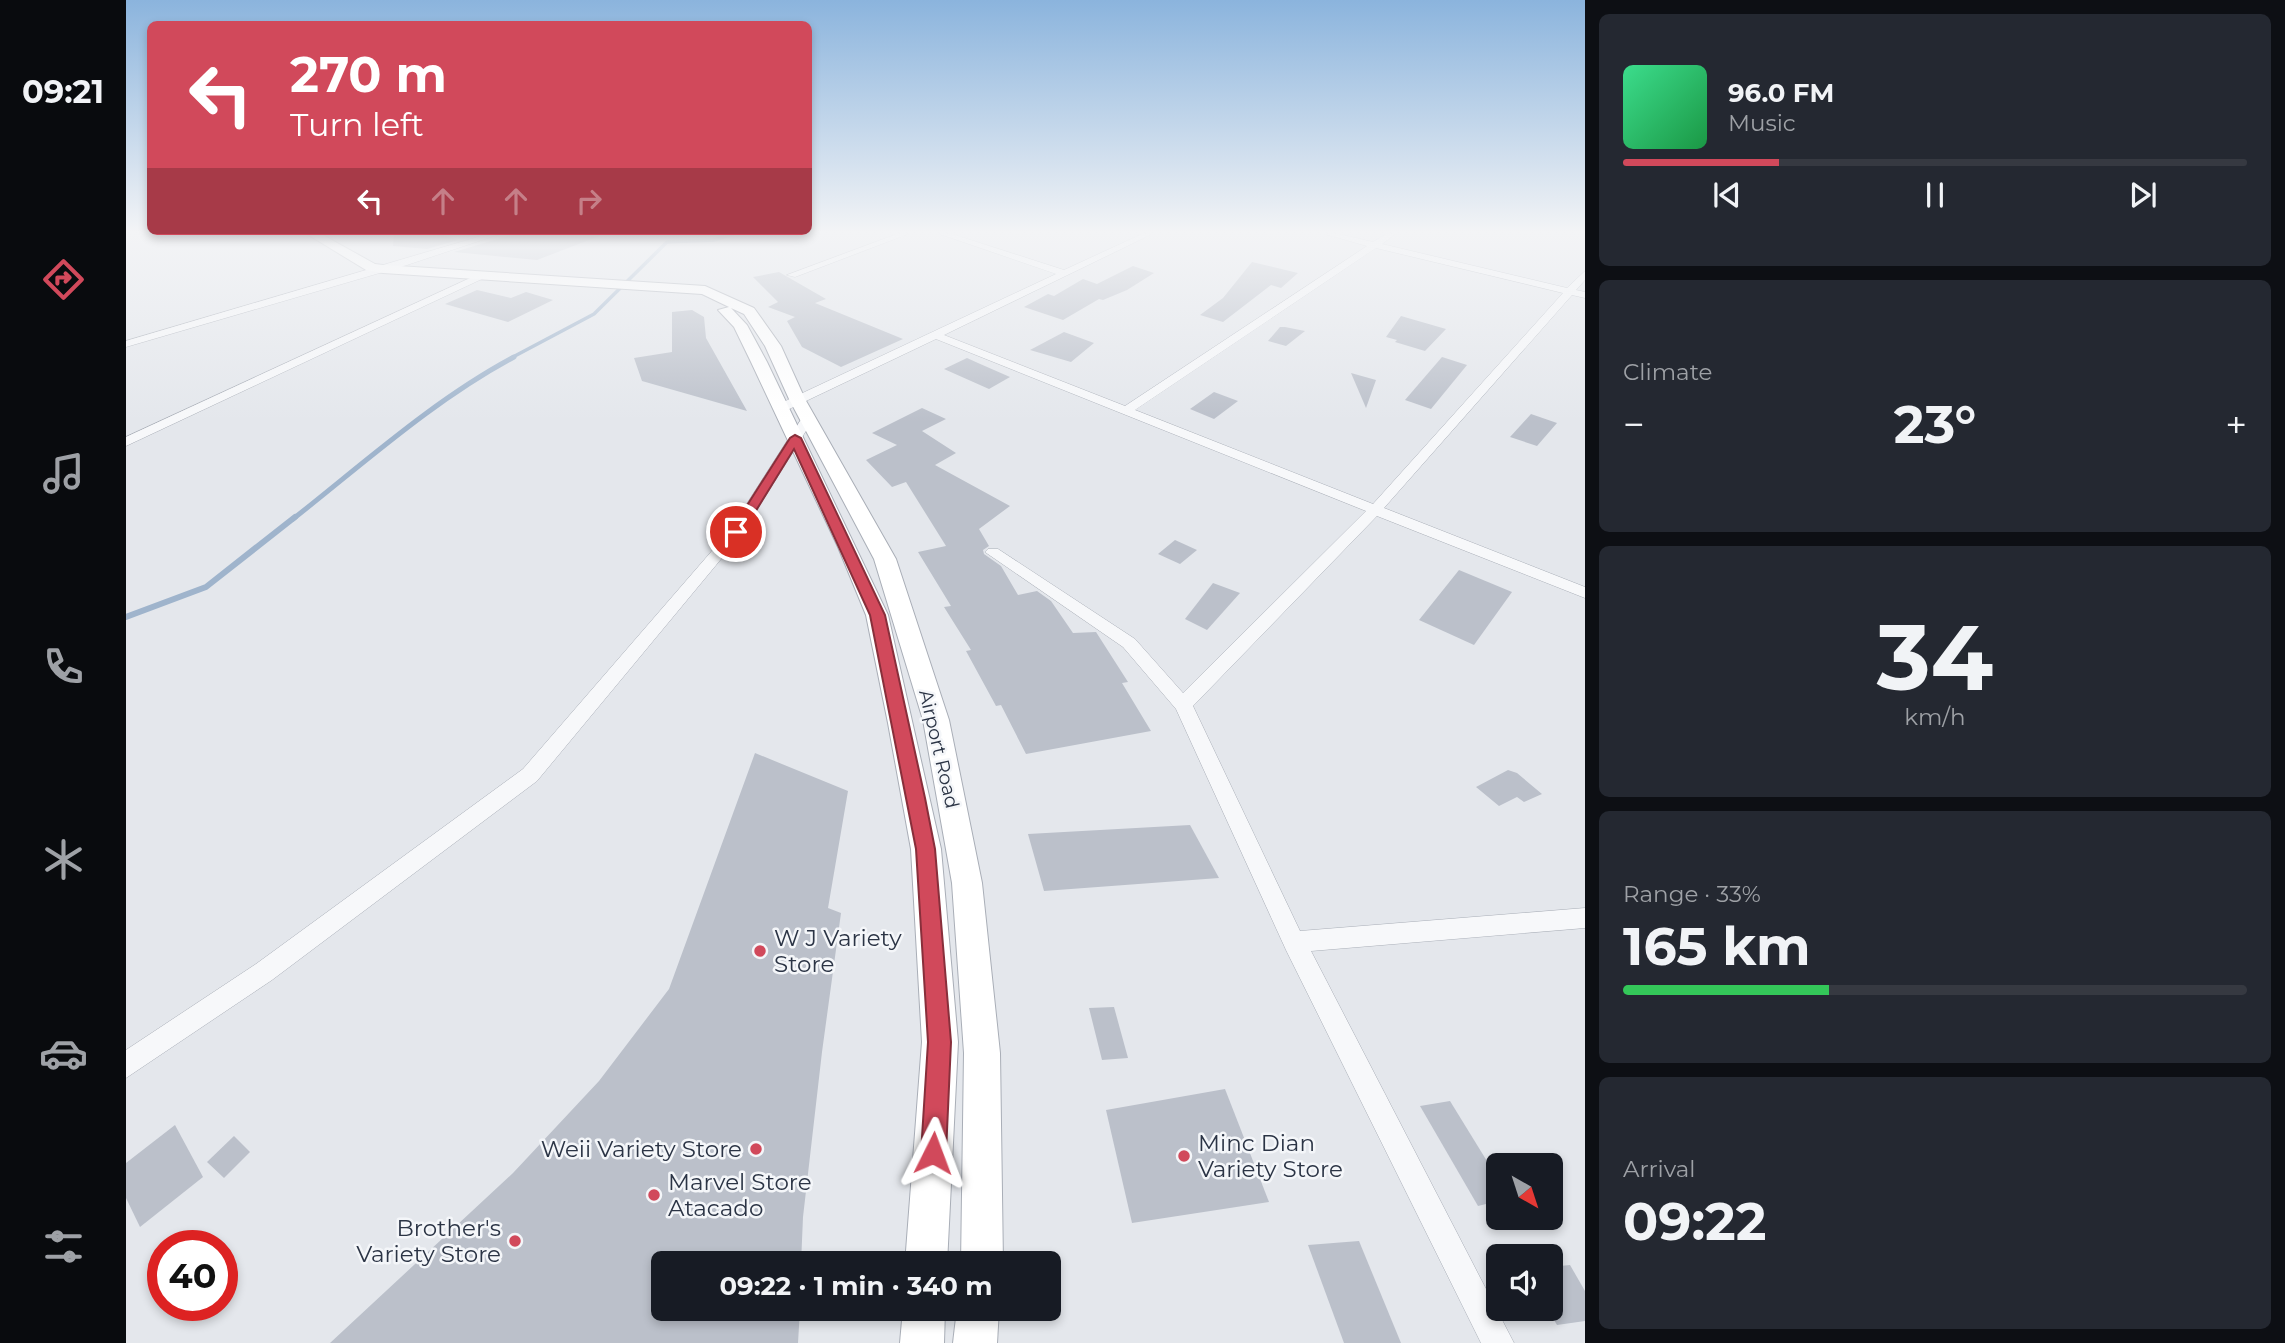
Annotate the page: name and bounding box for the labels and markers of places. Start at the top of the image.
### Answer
pin [706,502,766,562]
place label: W J Variety Store [774,924,902,978]
marker: W J Variety Store [752,943,768,959]
place label: Minc Dian Variety Store [1198,1129,1343,1183]
place label: Weii Variety Store [541,1135,742,1163]
marker: Weii Variety Store [748,1141,764,1157]
marker: Minc Dian Variety Store [1176,1148,1192,1164]
place label: Marvel Store Atacado [668,1168,812,1222]
marker: Marvel Store Atacado [646,1187,662,1203]
place label: Brother's Variety Store [356,1214,501,1268]
marker: Brother's Variety Store [507,1233,523,1249]

